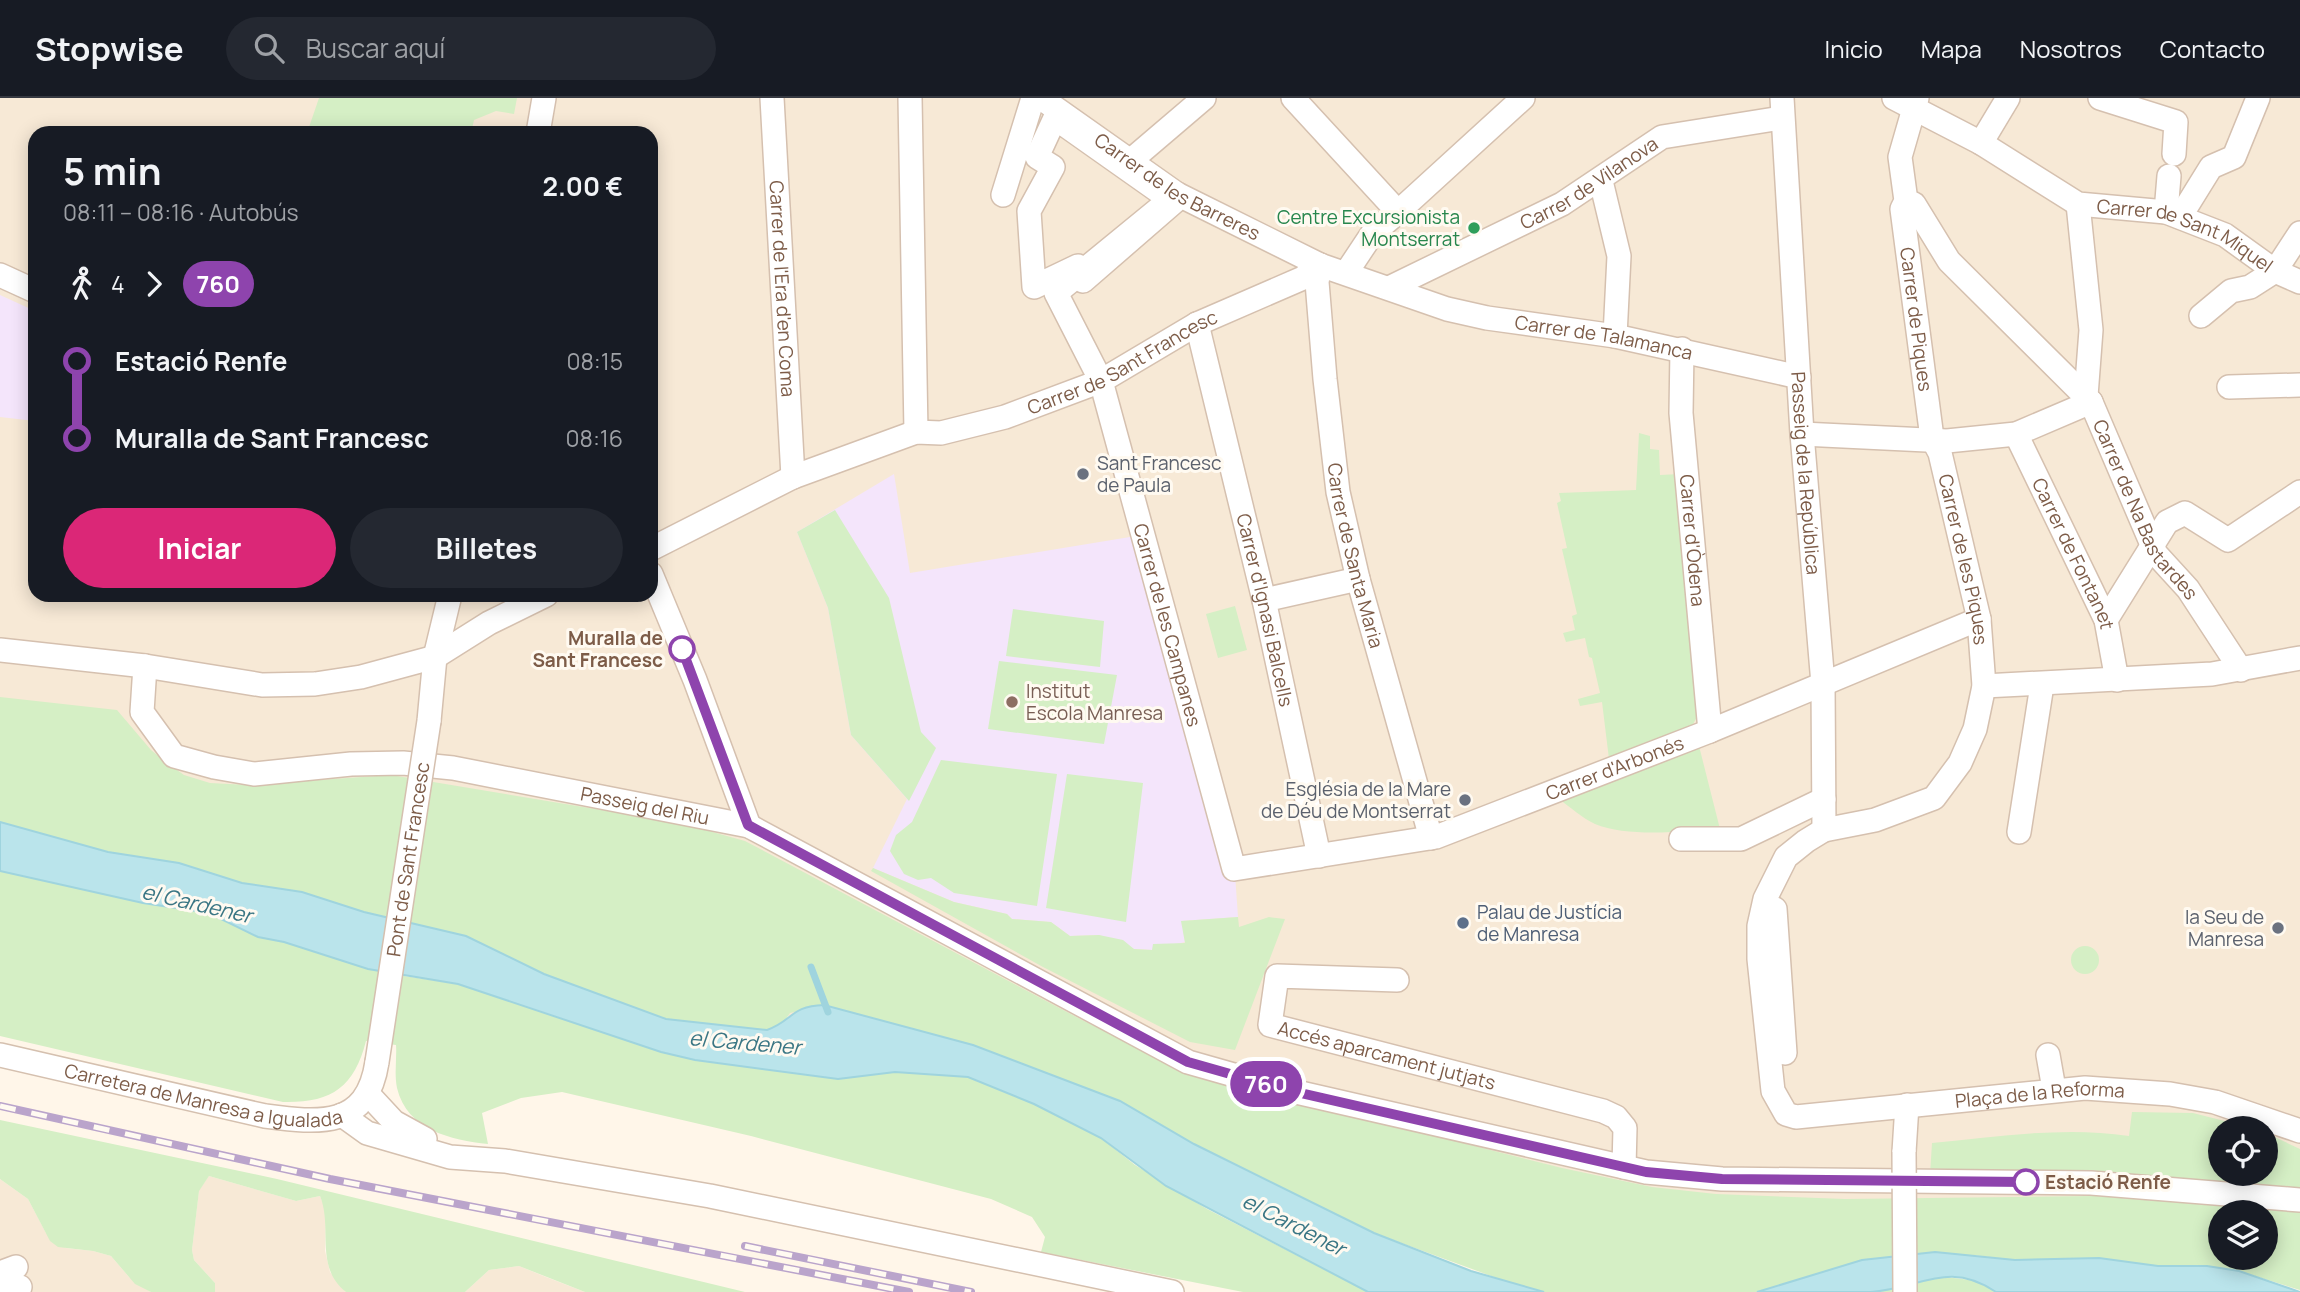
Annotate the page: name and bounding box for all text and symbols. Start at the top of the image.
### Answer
search box [226,17,716,80]
text: Stopwise [35,26,184,71]
icon: search [250,29,288,67]
text: Buscar aquí [306,30,445,66]
text: Inicio [1825,32,1883,65]
text: Mapa [1921,32,1982,65]
text: Nosotros [2020,32,2122,65]
text: Contacto [2160,32,2265,65]
street label: Carrer de les Barreres [1089,127,1265,246]
street label: Carrer de Vilanova [1516,130,1663,235]
text: 5 min [63,144,161,196]
text: 2.00 € [542,168,623,204]
street label: Carrer de l'Era d'en Coma [764,180,802,398]
street label: Carrer de Sant Miquel [2096,193,2278,278]
text: 08:11 – 08:16 · Autobús [63,196,299,228]
place label: Centre Excursionista Montserrat [1277,204,1460,252]
marker: Centre Excursionista Montserrat [1466,220,1482,236]
street label: Carrer de Piques [1894,246,1939,393]
icon: walk [63,265,101,303]
icon: forward [135,265,173,303]
text: 760 [197,267,240,300]
text: 4 [111,268,125,300]
street label: Carrer de Sant Francesc [1023,304,1221,421]
street label: Carrer de Talamanca [1513,309,1695,366]
text: Estació Renfe [115,343,287,379]
text: 08:15 [566,345,623,377]
street label: Passeig de la República [1785,371,1827,576]
street label: Carrer de Na Bastardes [2087,415,2204,604]
text: Muralla de Sant Francesc [115,420,429,456]
text: 08:16 [566,422,623,454]
place label: Sant Francesc de Paula [1097,450,1222,498]
street label: Carrer de Santa Maria [1322,462,1390,651]
marker: Sant Francesc de Paula [1075,466,1091,482]
street label: Carrer de les Piques [1932,471,1994,646]
street label: Carrer d'Òdena [1674,473,1712,608]
street label: Carrer de Fontanet [2026,473,2120,631]
button: Iniciar [63,508,336,588]
button: Billetes [350,508,623,588]
street label: Carrer d'Ignasi Balcells [1230,511,1300,709]
street label: Carrer de les Campanes [1127,520,1208,729]
place label: Muralla de Sant Francesc [532,625,663,673]
marker: Muralla de Sant Francesc [669,636,695,662]
place label: Institut Escola Manresa [1026,678,1163,726]
marker: Institut Escola Manresa [1004,694,1020,710]
street label: Carrer d'Arbonés [1542,729,1688,806]
street label: Pont de Sant Francesc [380,760,436,958]
place label: Església de la Mare de Déu de Montserrat [1261,776,1451,824]
street label: Passeig del Riu [578,780,712,831]
marker: Església de la Mare de Déu de Montserrat [1457,792,1473,808]
water label: el Cardener [139,877,257,930]
place label: Palau de Justícia de Manresa [1477,899,1622,947]
place label: la Seu de Manresa [2185,904,2264,952]
marker: Palau de Justícia de Manresa [1455,915,1471,931]
marker: la Seu de Manresa [2270,920,2286,936]
street label: Accés aparcament jutjats [1275,1015,1498,1096]
water label: el Cardener [688,1023,804,1061]
street label: Carretera de Manresa a Igualada [62,1057,345,1133]
line badge: 760 [1226,1061,1306,1107]
text: 760 [1244,1067,1288,1100]
street label: Plaça de la Reforma [1954,1075,2126,1114]
map controls [2208,1116,2278,1270]
button: locate [2208,1116,2278,1186]
marker: Estació Renfe [2013,1169,2039,1195]
place label: Estació Renfe [2045,1169,2171,1195]
water label: el Cardener [1238,1186,1352,1263]
button: layers [2208,1200,2278,1270]

